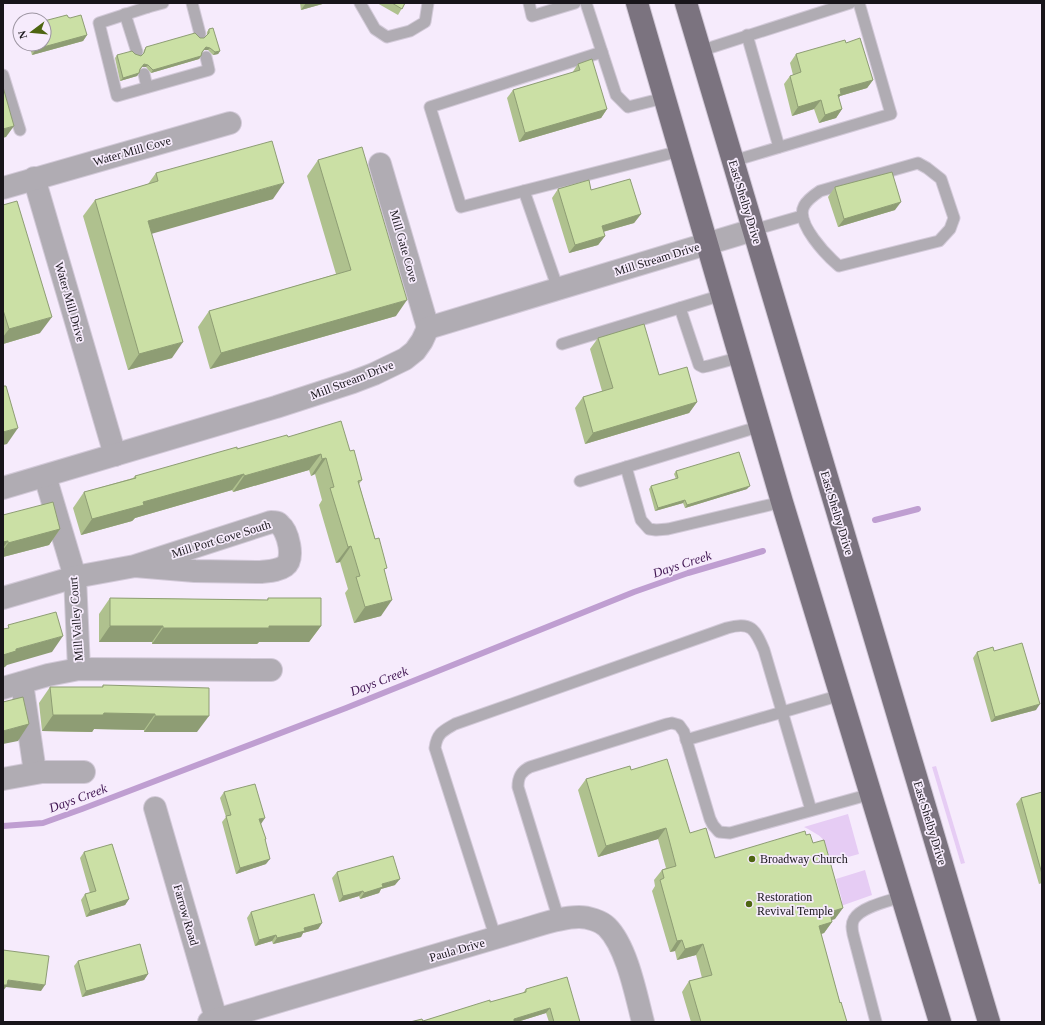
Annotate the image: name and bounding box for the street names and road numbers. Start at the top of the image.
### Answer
street label: Water Mill Cove [91,133,173,169]
street label: East Shelby Drive [726,158,764,246]
street label: Mill Gate Cove [387,208,421,284]
street label: Mill Stream Drive [613,239,701,279]
street label: Water Mill Drive [52,260,88,344]
street label: Mill Stream Drive [308,358,396,402]
street label: East Shelby Drive [818,469,856,557]
street label: Mill Port Cove South [170,517,272,561]
street label: Mill Valley Court [66,576,86,662]
street label: East Shelby Drive [911,779,949,867]
street label: Farrow Road [171,883,201,947]
street label: Paula Drive [428,935,486,965]

